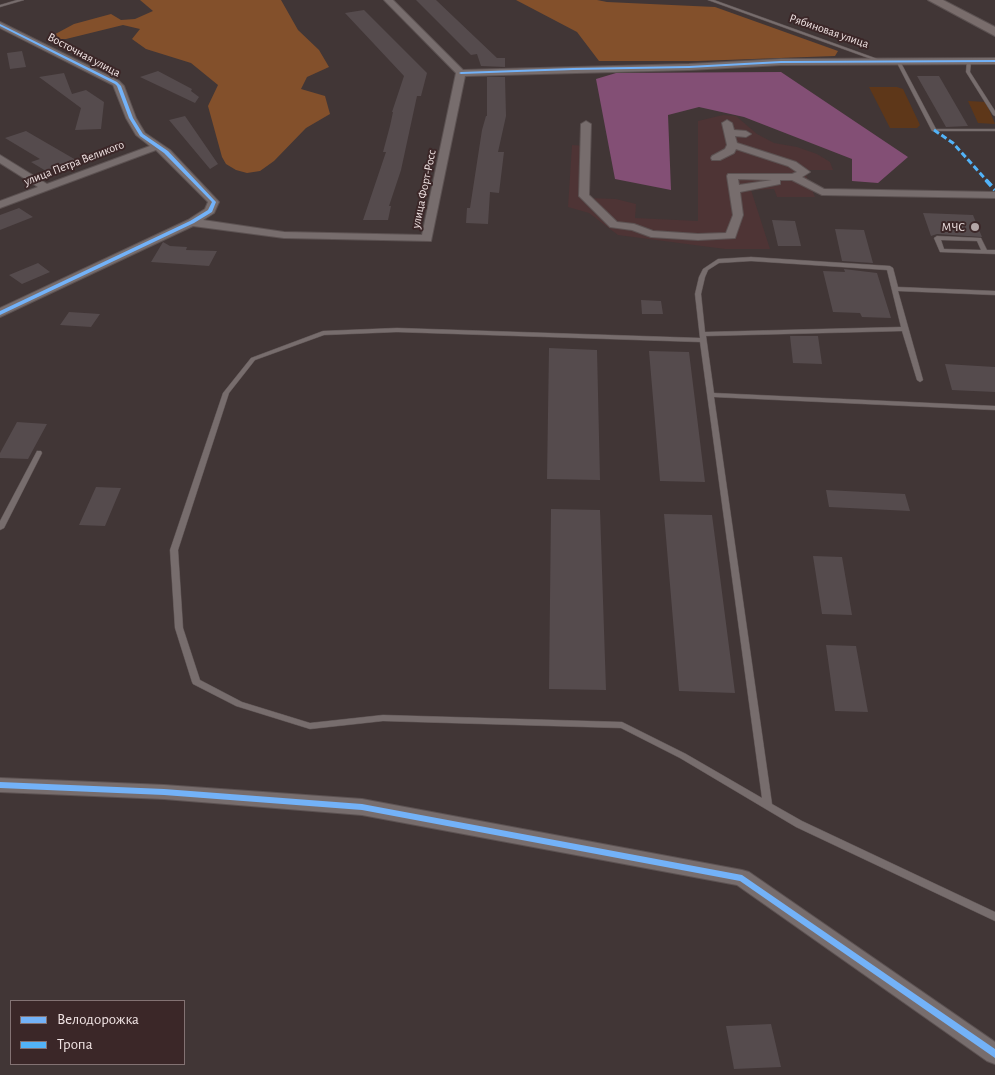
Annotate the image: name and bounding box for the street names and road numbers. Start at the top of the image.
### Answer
street label: Рябиновая улица [787,11,871,51]
street label: Восточная улица [45,30,123,80]
street label: улица Петра Великого [22,137,126,189]
street label: улица Форт-Росс [409,148,439,230]

